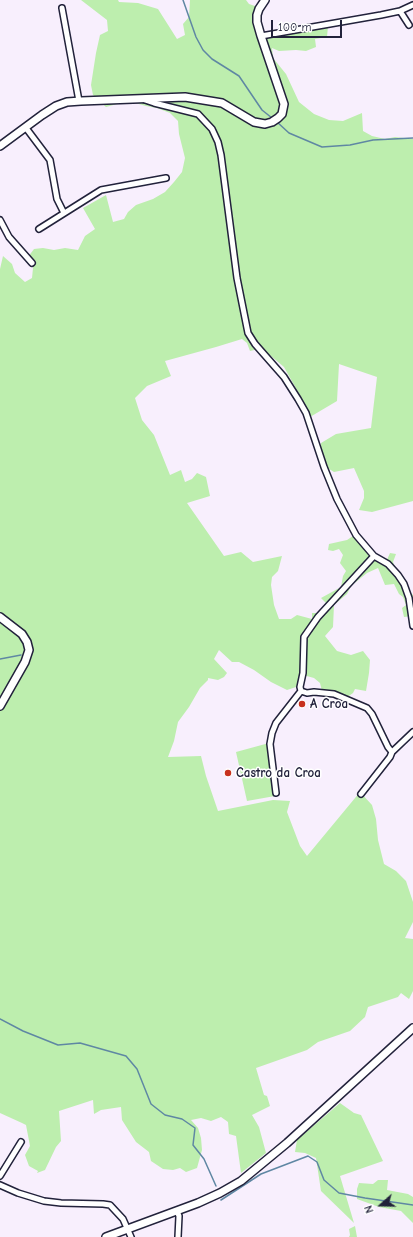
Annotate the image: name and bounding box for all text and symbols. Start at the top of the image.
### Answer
scale bar [273,12,344,38]
text: 100 m [278,20,311,34]
place label: A Croa [310,696,348,712]
marker: A Croa [297,699,307,709]
place label: Castro da Croa [236,765,321,781]
marker: Castro da Croa [223,768,233,778]
north arrow [361,1185,401,1225]
text: N [362,1204,377,1215]

